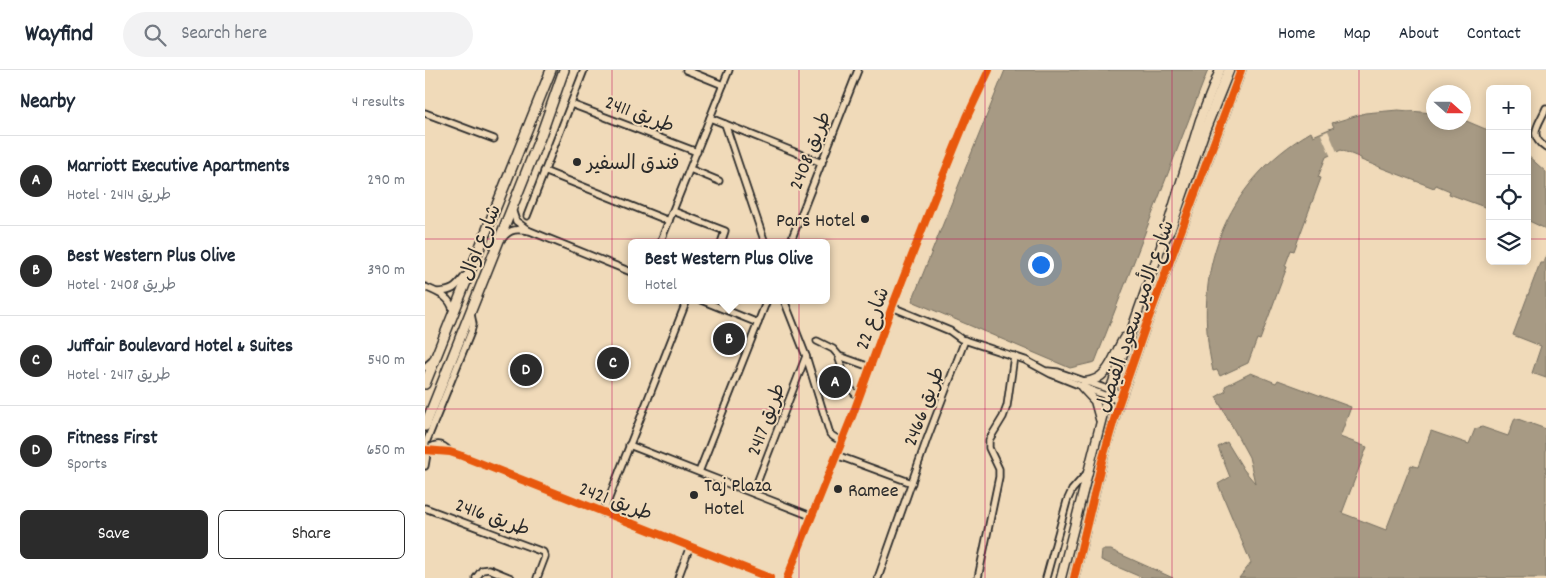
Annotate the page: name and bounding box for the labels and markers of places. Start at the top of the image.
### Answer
place label: فندق السفير [585,151,680,179]
marker: فندق السفير [571,156,583,168]
place label: Pars Hotel [776,208,855,236]
marker: Pars Hotel [859,213,871,225]
pin: B [713,320,745,358]
pin: C [597,344,629,382]
pin: D [510,351,542,389]
pin: A [819,363,851,401]
place label: Taj Plaza Hotel [704,473,772,524]
place label: Ramee [848,478,899,506]
marker: Ramee [832,483,844,495]
marker: Taj Plaza Hotel [688,489,700,501]

